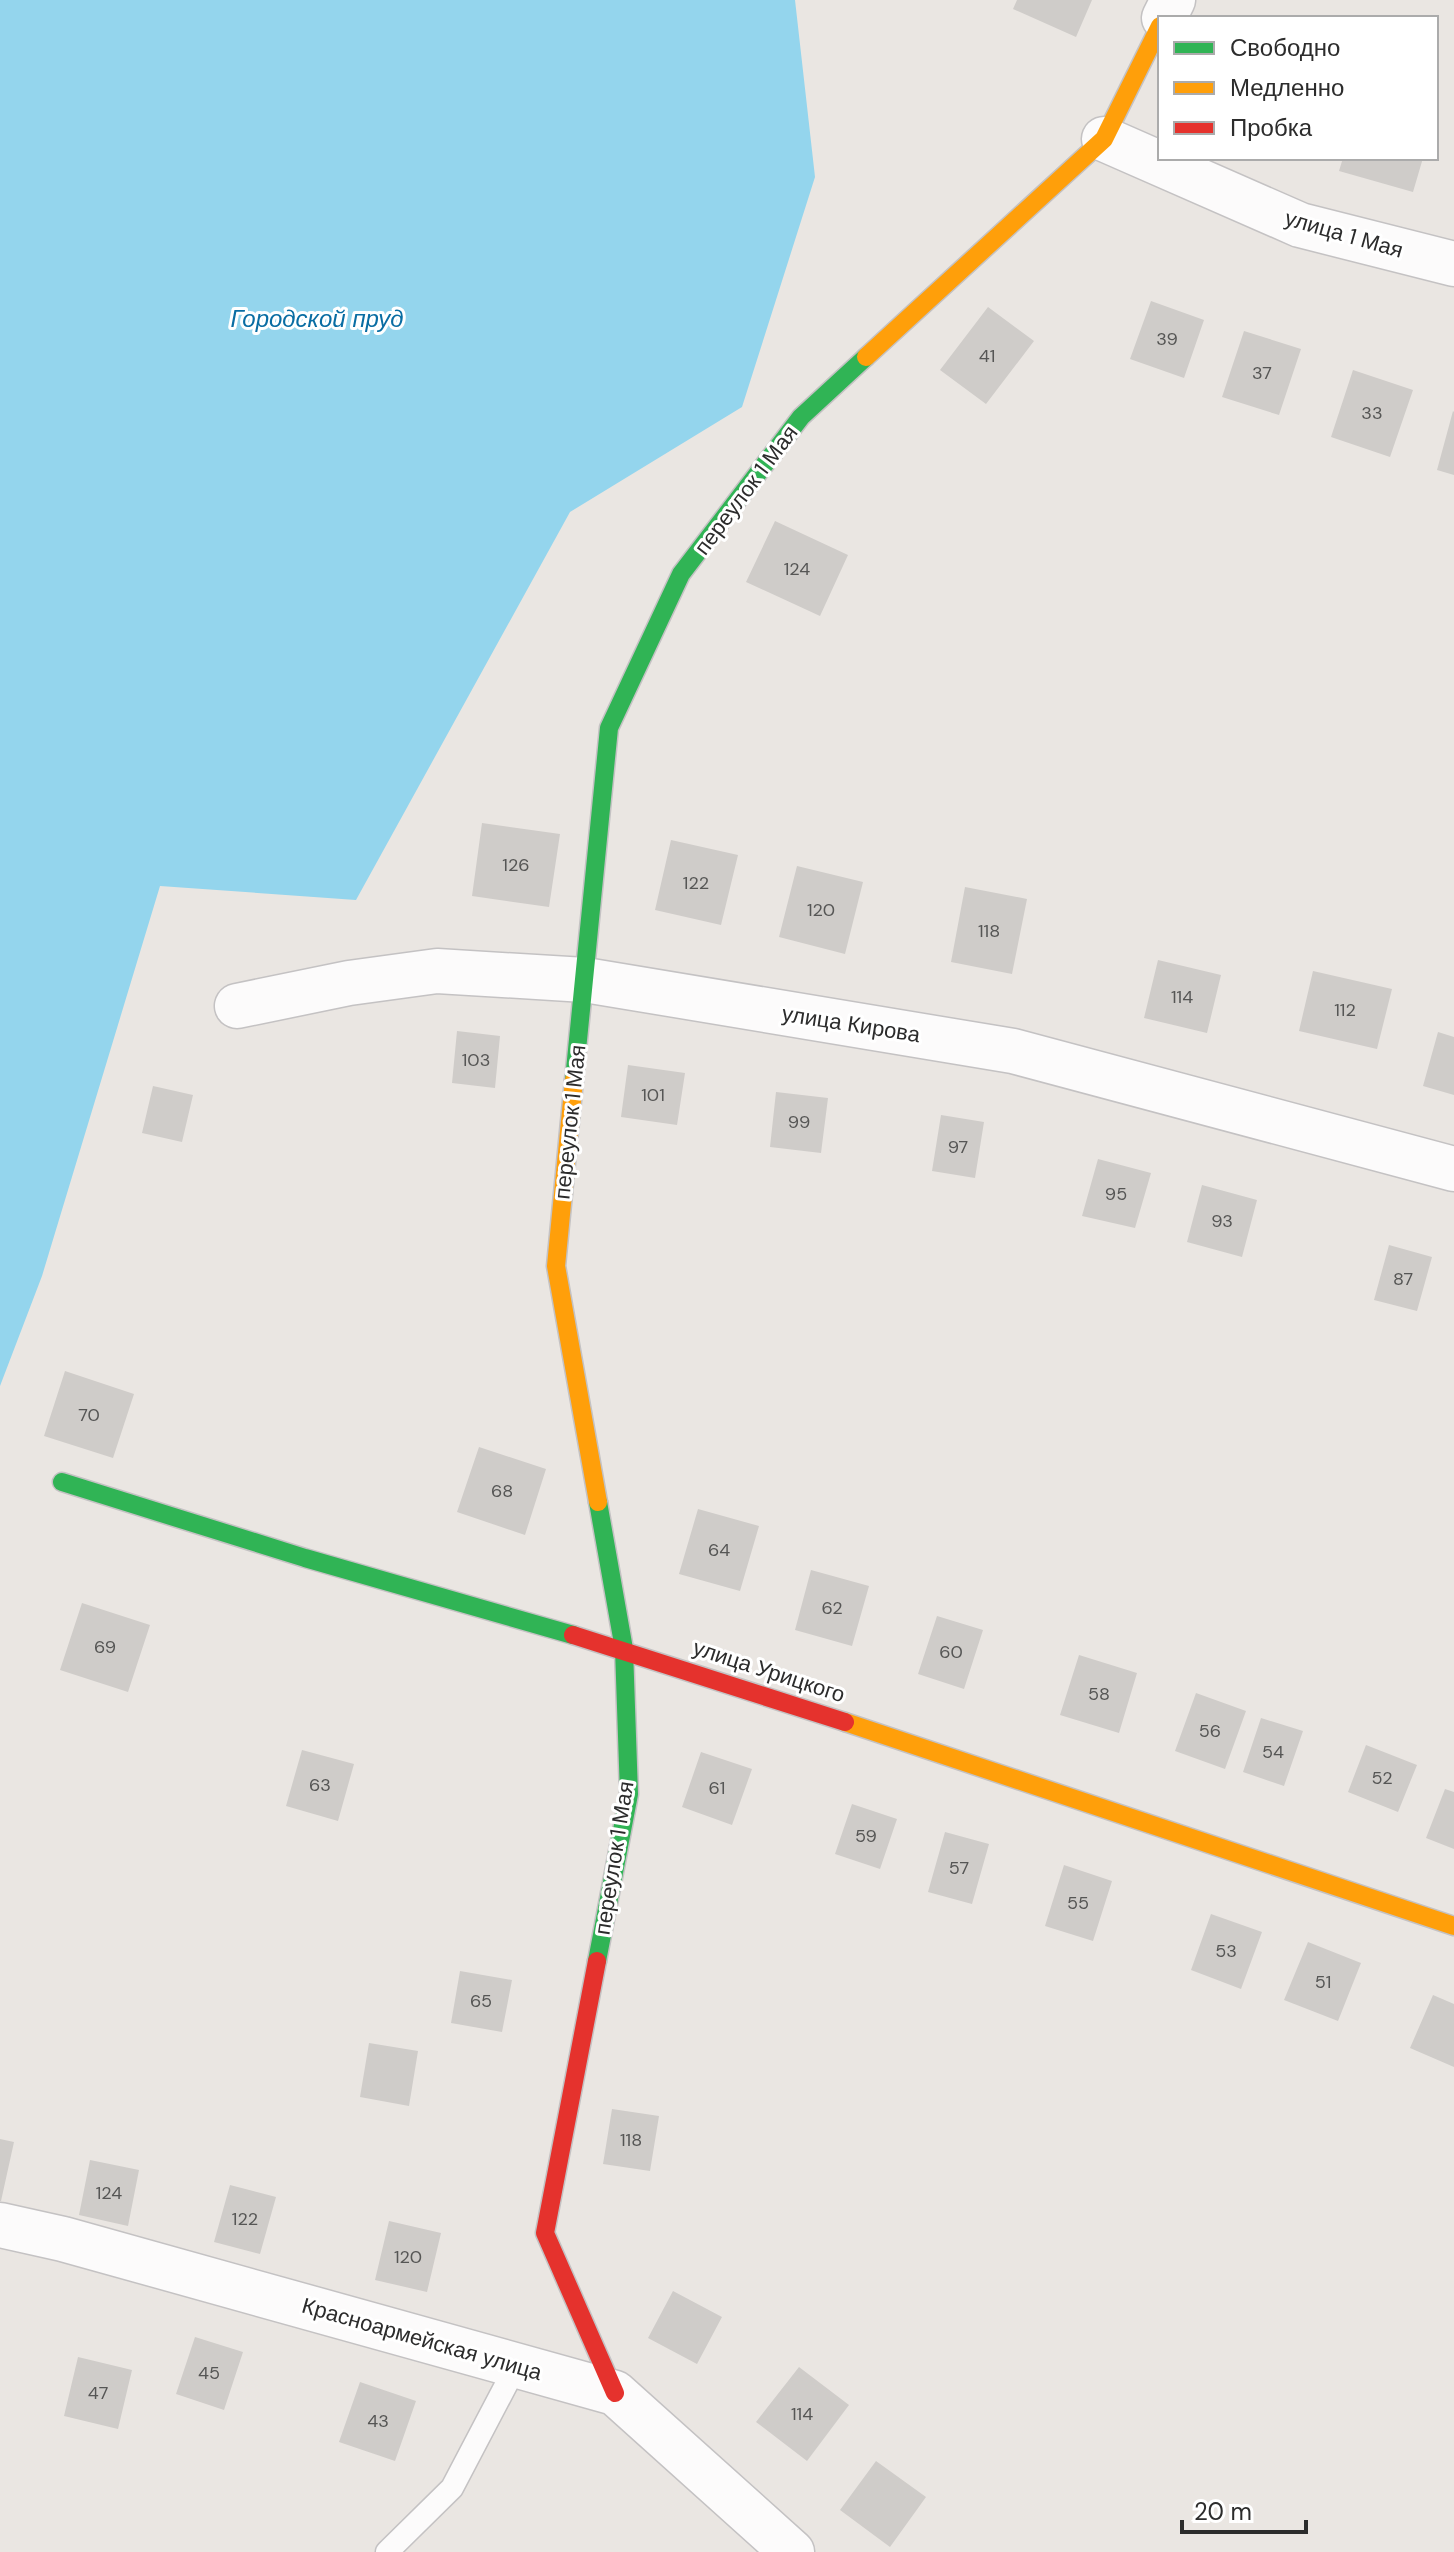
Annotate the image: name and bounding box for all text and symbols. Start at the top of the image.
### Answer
legend [1158,16,1438,160]
text: Свободно [1230,32,1340,63]
text: Медленно [1230,72,1344,103]
text: Пробка [1230,112,1313,143]
street label: улица 1 Мая [1281,203,1407,265]
water label: Городской пруд [231,303,403,334]
house number: 39 [1156,327,1178,351]
house number: 41 [979,344,995,368]
house number: 37 [1252,361,1272,385]
house number: 33 [1361,401,1383,425]
street label: переулок 1 Мая [688,419,804,561]
house number: 124 [784,557,810,581]
house number: 126 [502,853,530,877]
house number: 122 [683,871,709,895]
house number: 120 [807,898,835,922]
house number: 118 [978,919,1000,943]
house number: 114 [1171,985,1193,1009]
house number: 112 [1334,998,1356,1022]
street label: улица Кирова [780,999,923,1049]
street label: переулок 1 Мая [547,1043,593,1201]
house number: 103 [462,1048,490,1072]
house number: 101 [641,1083,665,1107]
house number: 99 [788,1110,810,1134]
house number: 97 [948,1135,968,1159]
house number: 95 [1105,1182,1127,1206]
house number: 93 [1211,1209,1233,1233]
house number: 87 [1393,1267,1413,1291]
house number: 70 [78,1403,100,1427]
house number: 68 [491,1479,513,1503]
house number: 64 [708,1538,730,1562]
house number: 62 [821,1596,843,1620]
street label: улица Урицкого [689,1633,849,1709]
house number: 69 [94,1635,116,1659]
house number: 60 [939,1640,963,1664]
house number: 58 [1088,1682,1110,1706]
house number: 56 [1199,1719,1221,1743]
house number: 54 [1262,1740,1284,1764]
house number: 52 [1371,1766,1393,1790]
house number: 63 [309,1773,331,1797]
house number: 61 [709,1776,725,1800]
street label: переулок 1 Мая [588,1779,640,1937]
house number: 59 [855,1824,877,1848]
house number: 57 [949,1856,969,1880]
house number: 55 [1067,1891,1089,1915]
house number: 53 [1215,1939,1237,1963]
house number: 51 [1315,1970,1331,1994]
house number: 65 [470,1989,492,2013]
house number: 118 [620,2128,642,2152]
house number: 124 [96,2181,122,2205]
house number: 122 [232,2207,258,2231]
house number: 120 [394,2245,422,2269]
street label: Красноармейская улица [299,2291,546,2387]
house number: 45 [198,2361,220,2385]
house number: 47 [88,2381,108,2405]
house number: 114 [791,2402,813,2426]
house number: 43 [367,2409,389,2433]
scale bar [1182,2484,1306,2534]
text: 20 m [1194,2496,1252,2527]

